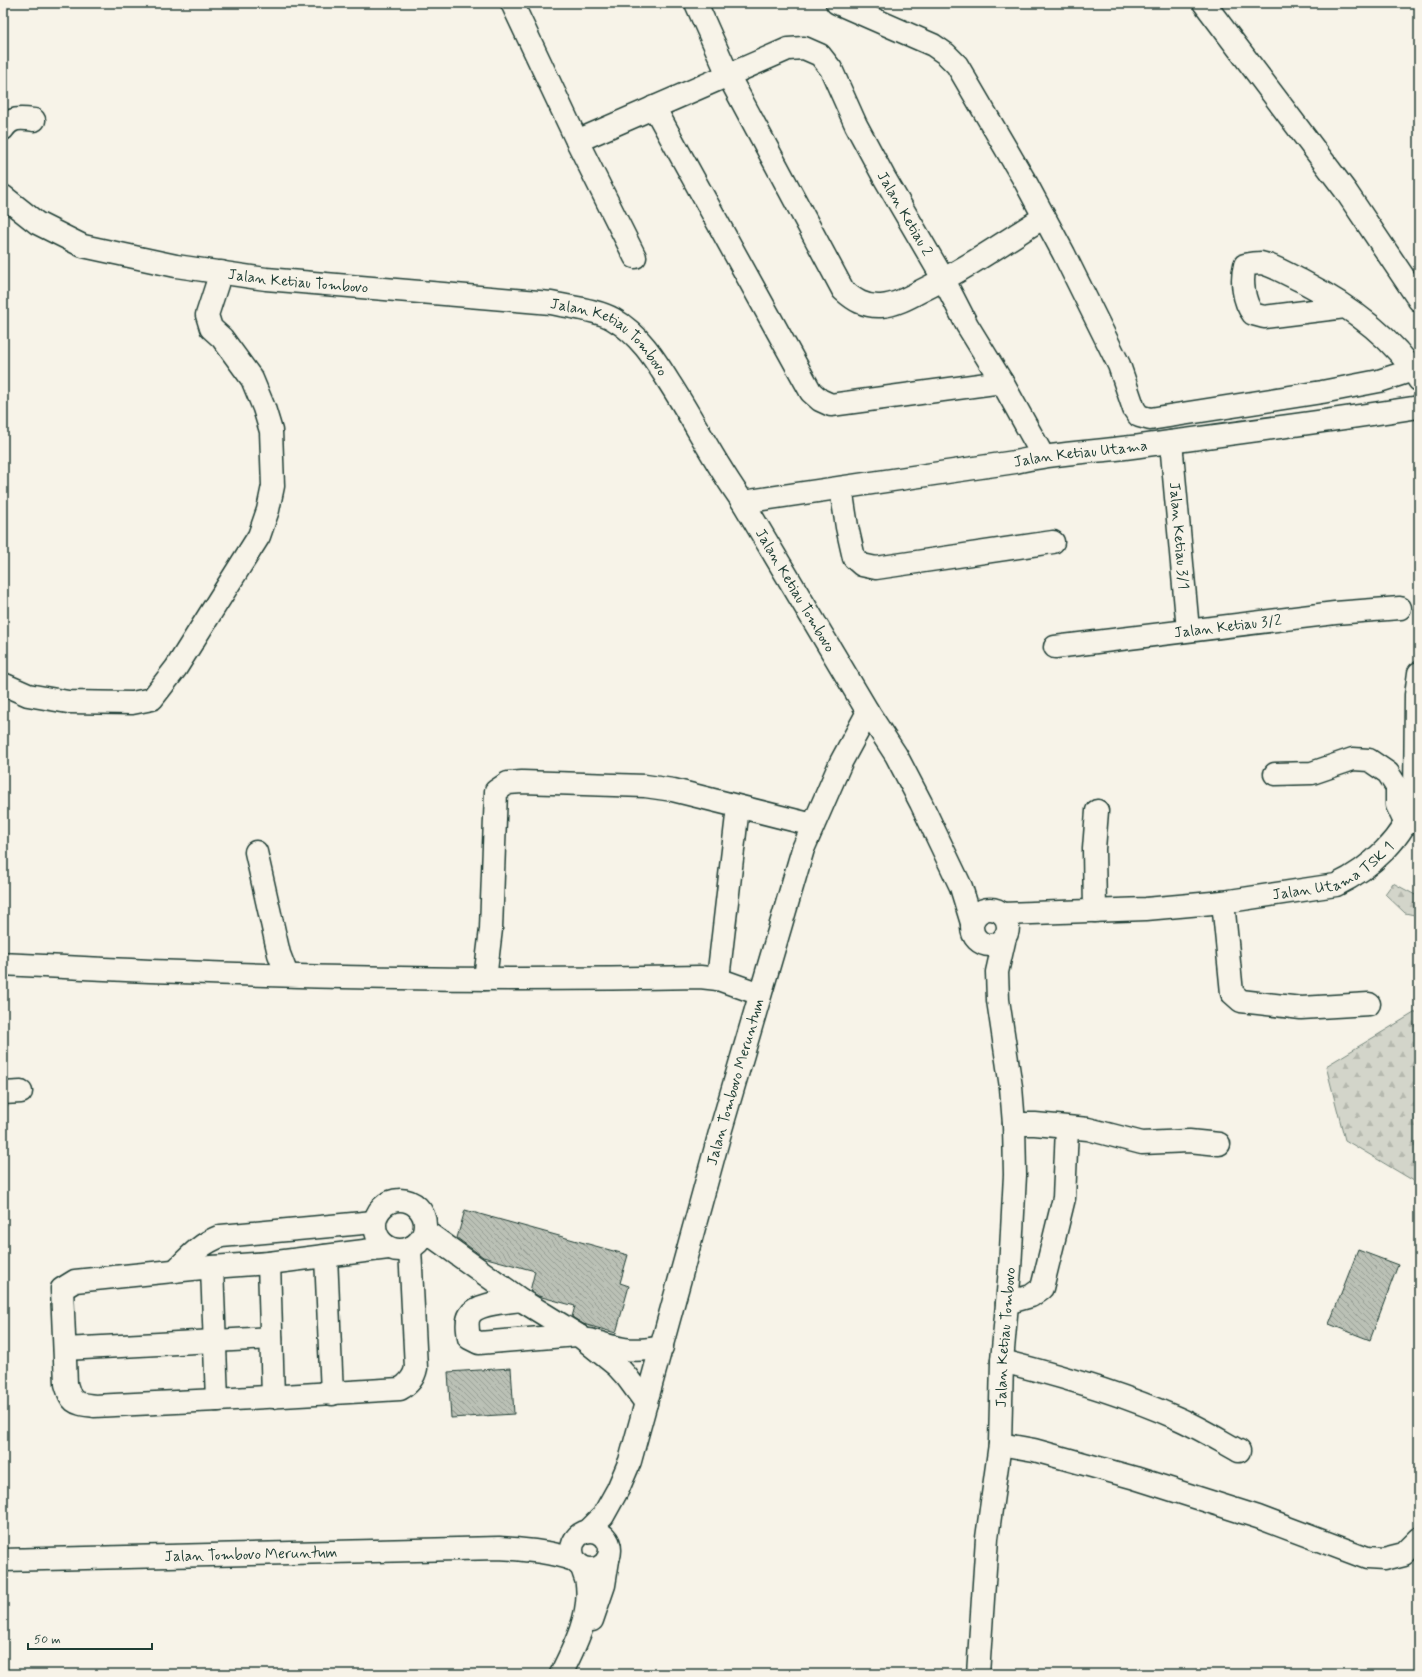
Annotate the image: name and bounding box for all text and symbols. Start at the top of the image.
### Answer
street label: Jalan Ketiau 2 [872,168,937,260]
street label: Jalan Ketiau Tombovo [226,265,369,299]
street label: Jalan Ketiau Tombovo [548,294,672,380]
street label: Jalan Ketiau Utama [1012,436,1149,473]
street label: Jalan Ketiau 3/1 [1164,481,1193,590]
street label: Jalan Ketiau Tombovo [750,525,839,656]
street label: Jalan Ketiau 3/2 [1173,611,1283,643]
street label: Jalan Utama TSK 1 [1271,838,1399,905]
street label: Jalan Tombovo Meruntum [702,996,770,1168]
street label: Jalan Ketiau Tombovo [992,1266,1021,1408]
street label: Jalan Tombovo Meruntum [164,1543,338,1567]
scale bar [28,1625,152,1651]
text: 50 m [34,1632,61,1648]

